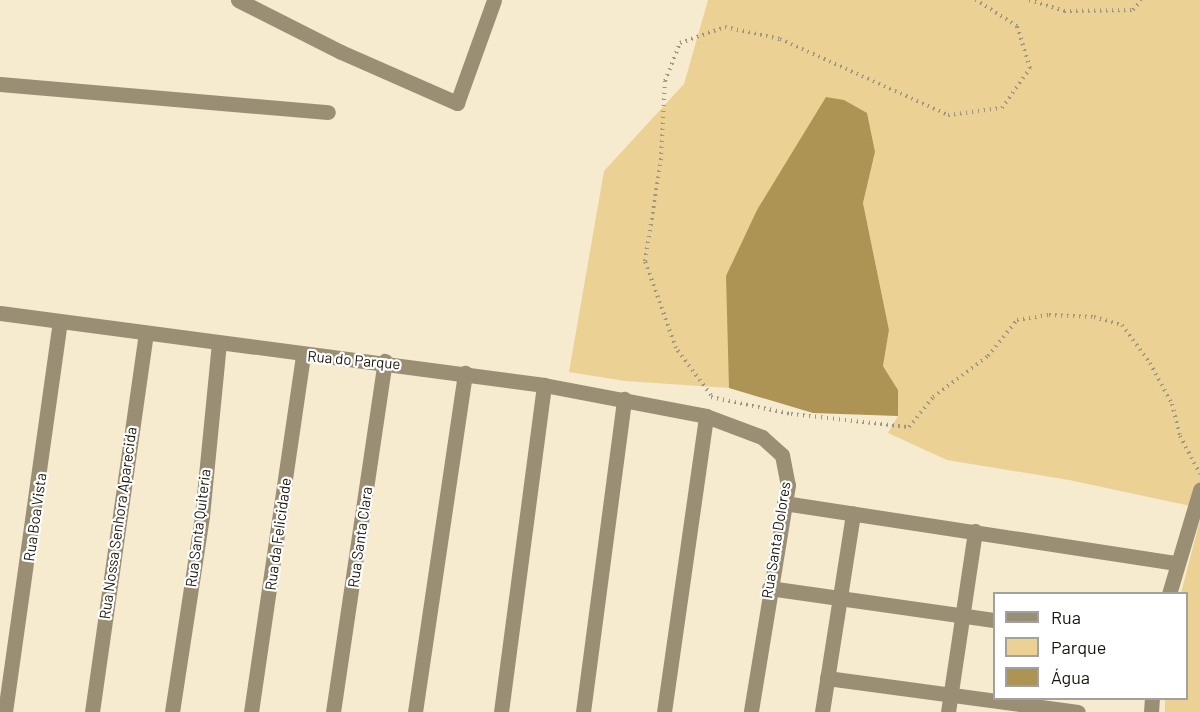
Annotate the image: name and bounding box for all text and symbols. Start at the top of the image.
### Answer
street label: Rua do Parque [307,347,401,373]
street label: Rua Nossa Senhora Aparecida [96,426,140,620]
street label: Rua Santa Quiteria [182,468,214,588]
street label: Rua Boa Vista [20,472,50,562]
street label: Rua da Felicidade [261,477,295,591]
street label: Rua Santa Dolores [758,480,794,600]
street label: Rua Santa Clara [344,485,376,589]
legend [993,592,1188,700]
text: Rua [1051,606,1081,628]
text: Parque [1051,636,1106,658]
text: Água [1051,666,1090,688]

